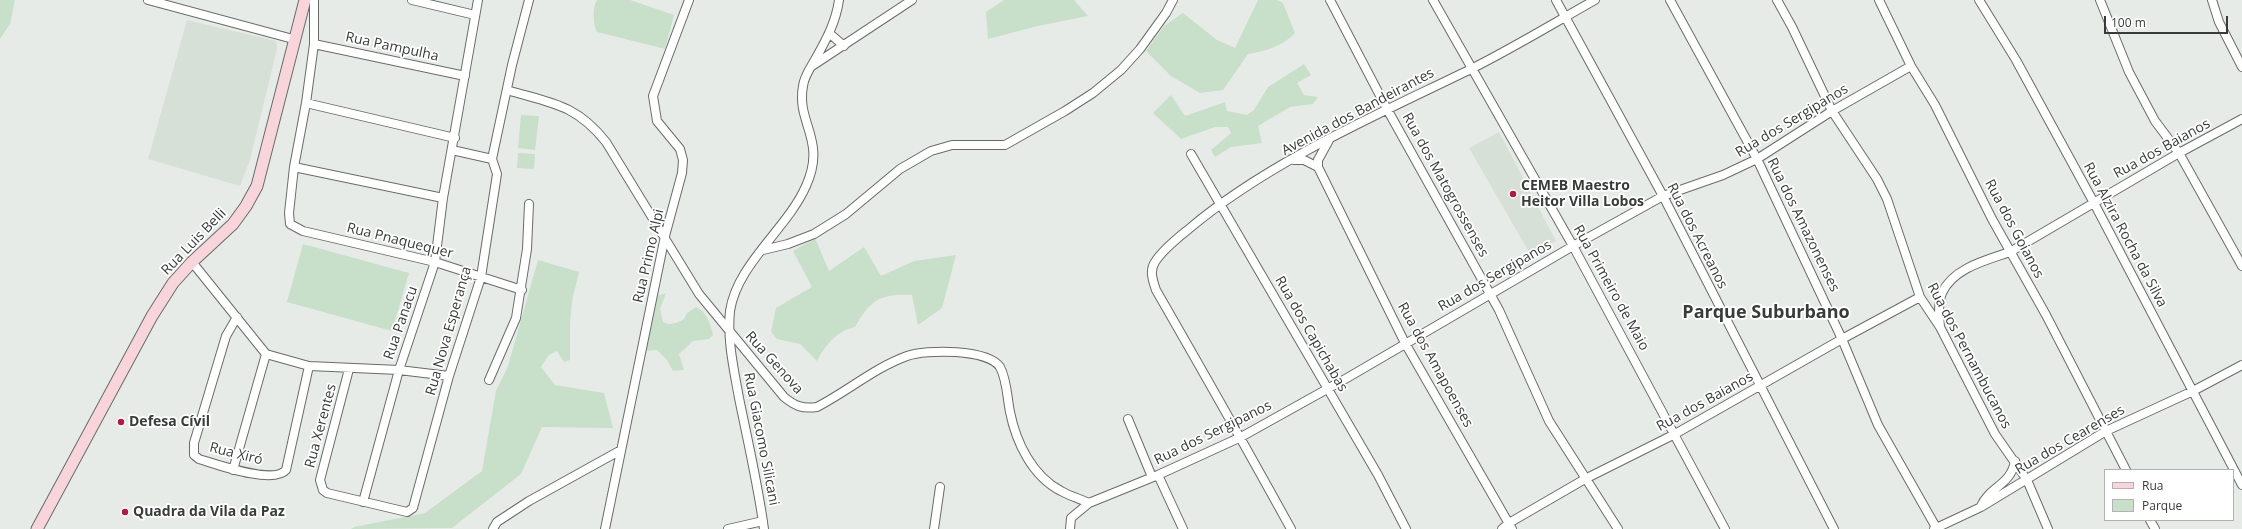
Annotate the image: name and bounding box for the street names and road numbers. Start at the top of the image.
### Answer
street label: Rua Pampulha [344,29,440,65]
street label: Avenida dos Bandeirantes [1279,65,1437,159]
street label: Rua dos Sergipanos [1733,81,1851,161]
street label: Rua dos Matogrossenses [1398,110,1492,260]
street label: Rua dos Baianos [2111,116,2213,182]
street label: Rua dos Amazonenses [1763,155,1843,295]
street label: Rua Alzira Rocha da Silva [2080,160,2170,310]
street label: Rua dos Goianos [1981,177,2047,281]
street label: Rua dos Acreanos [1663,180,1731,292]
street label: Rua Luis Belli [158,205,230,279]
street label: Rua Primo Alpi [630,207,668,305]
street label: Rua Pnaquequer [345,220,455,262]
street label: Rua Primeiro de Maio [1570,222,1652,354]
street label: Rua dos Sergipanos [1435,237,1555,315]
street label: Rua Nova Esperança [423,265,475,397]
street label: Rua dos Capichabas [1271,273,1351,395]
street label: Rua dos Pernambucanos [1923,280,2015,432]
street label: Rua Panacu [381,284,421,362]
street label: Rua dos Amapoenses [1394,300,1476,430]
street label: Rua Genova [742,328,806,398]
street label: Rua dos Baianos [1654,369,1756,435]
street label: Rua Giacomo Silicani [740,371,782,507]
street label: Rua Xerentes [302,382,340,470]
street label: Rua dos Sergipanos [1152,397,1274,469]
street label: Rua dos Cearenses [2012,402,2128,478]
street label: Rua Xiró [208,439,264,469]

